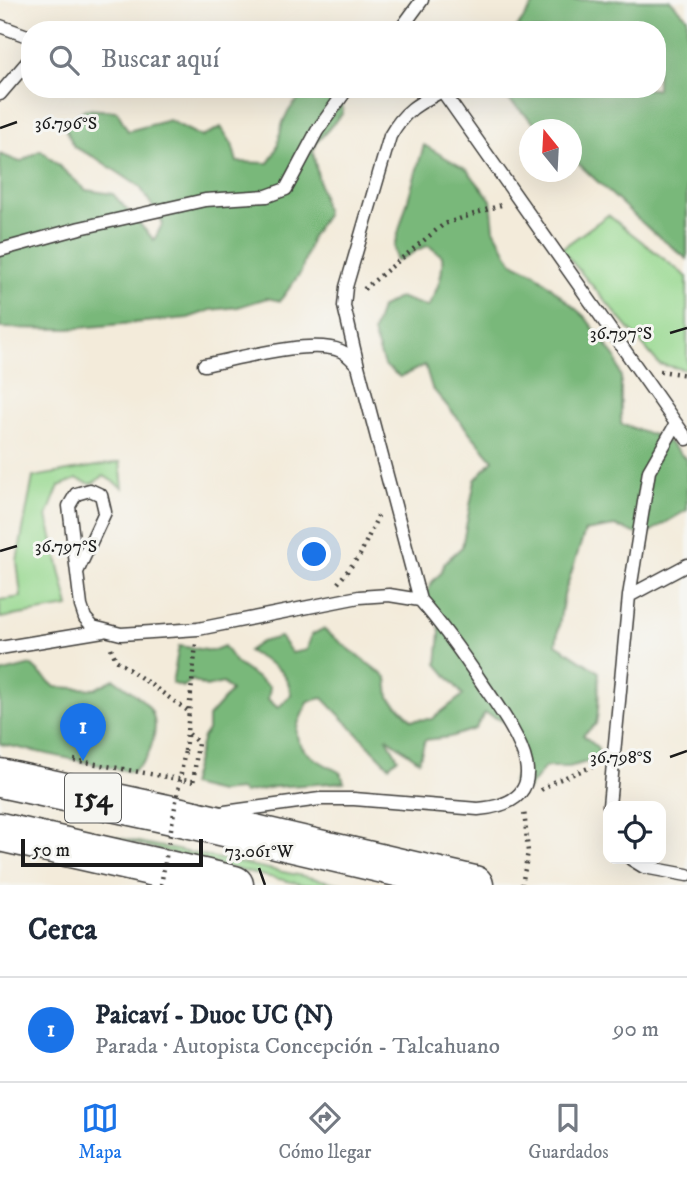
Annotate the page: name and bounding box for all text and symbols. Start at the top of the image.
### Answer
search box [21,21,666,98]
icon: search [45,41,83,79]
text: Buscar aquí [101,43,219,76]
text: 36.796°S [35,113,97,135]
north arrow [519,119,582,182]
text: 36.797°S [590,323,652,345]
text: 36.797°S [35,536,97,558]
your location [297,537,331,571]
pin: 1 [60,703,106,761]
text: 36.798°S [590,747,652,769]
road number: 154 [65,774,121,822]
map controls [603,801,666,864]
button: locate [603,801,666,864]
scale bar [21,836,203,868]
text: 50 m [32,839,70,862]
text: 73.061°W [225,841,294,863]
text: Cerca [28,912,97,949]
text: Paicaví - Duoc UC (N) [95,999,333,1032]
text: 1 [47,1015,55,1044]
text: 90 m [613,1015,659,1044]
text: Parada · Autopista Concepción - Talcahuano [95,1032,500,1061]
tab: Mapa [78,1099,122,1164]
tab: Cómo llegar [278,1099,371,1164]
tab: Guardados [528,1099,609,1164]

